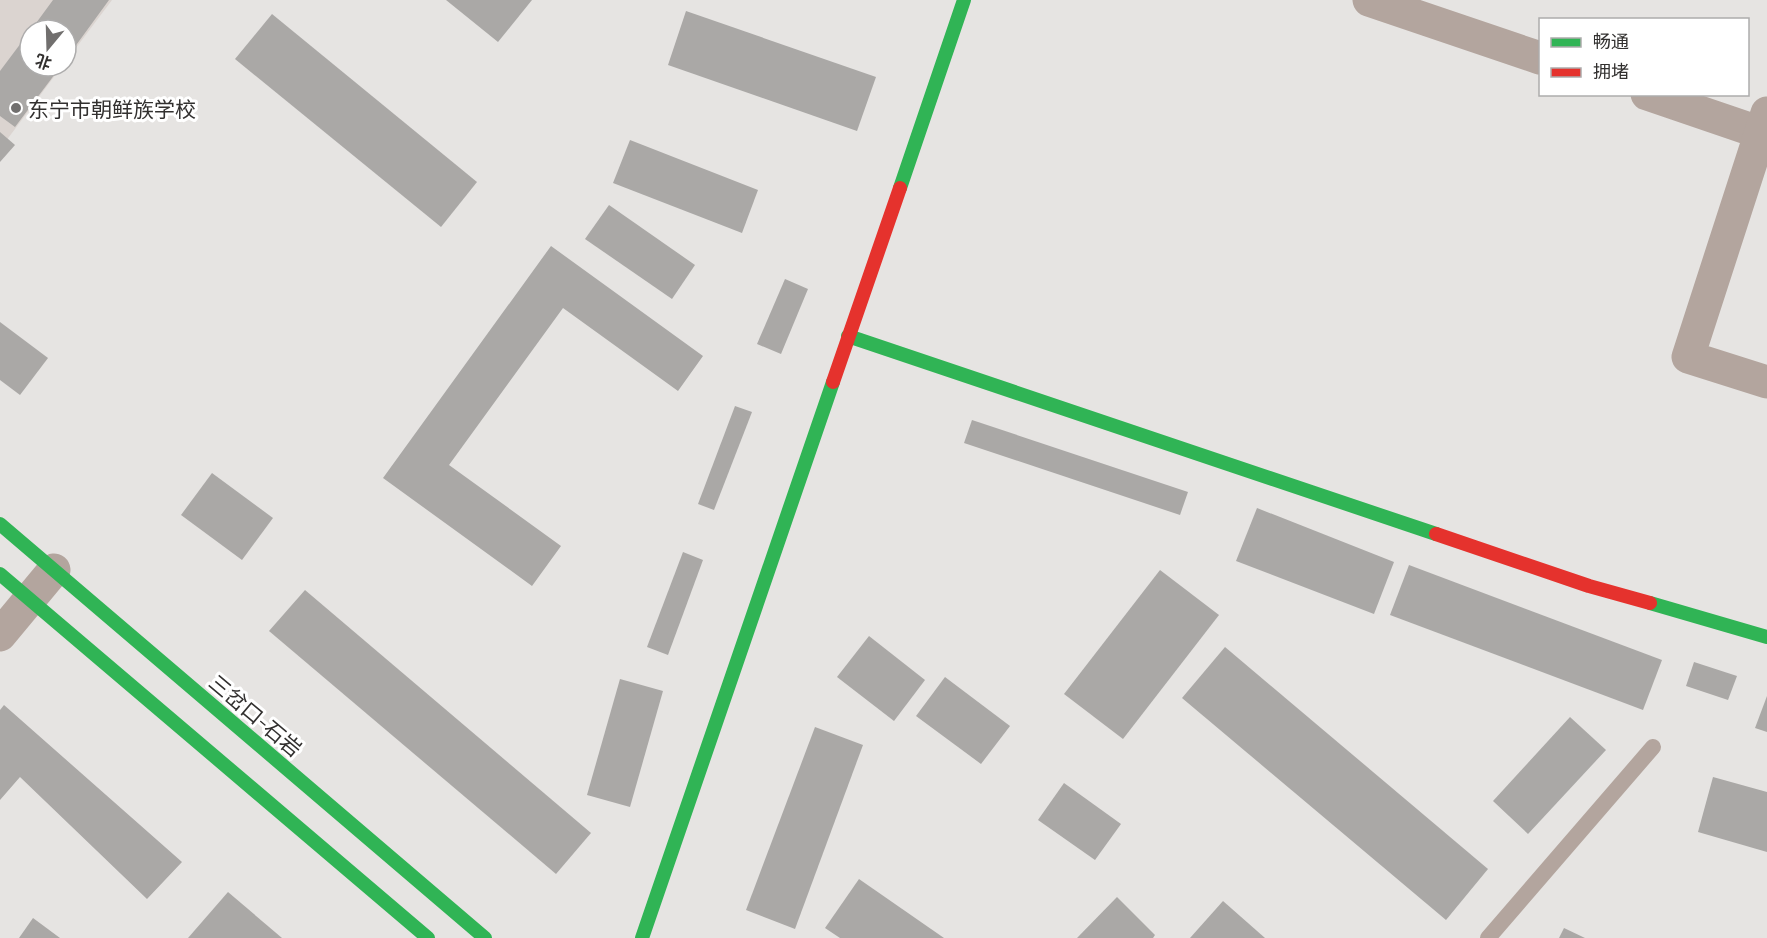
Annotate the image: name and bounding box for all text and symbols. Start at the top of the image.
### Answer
north arrow [18,18,78,78]
legend [1539,18,1749,96]
text: 畅通 [1593,30,1629,52]
text: 北 [32,51,54,74]
text: 拥堵 [1593,60,1629,82]
place label: 东宁市朝鲜族学校 [28,96,196,121]
marker: 东宁市朝鲜族学校 [9,101,23,115]
street label: 三岔口-石岩 [205,669,307,761]

